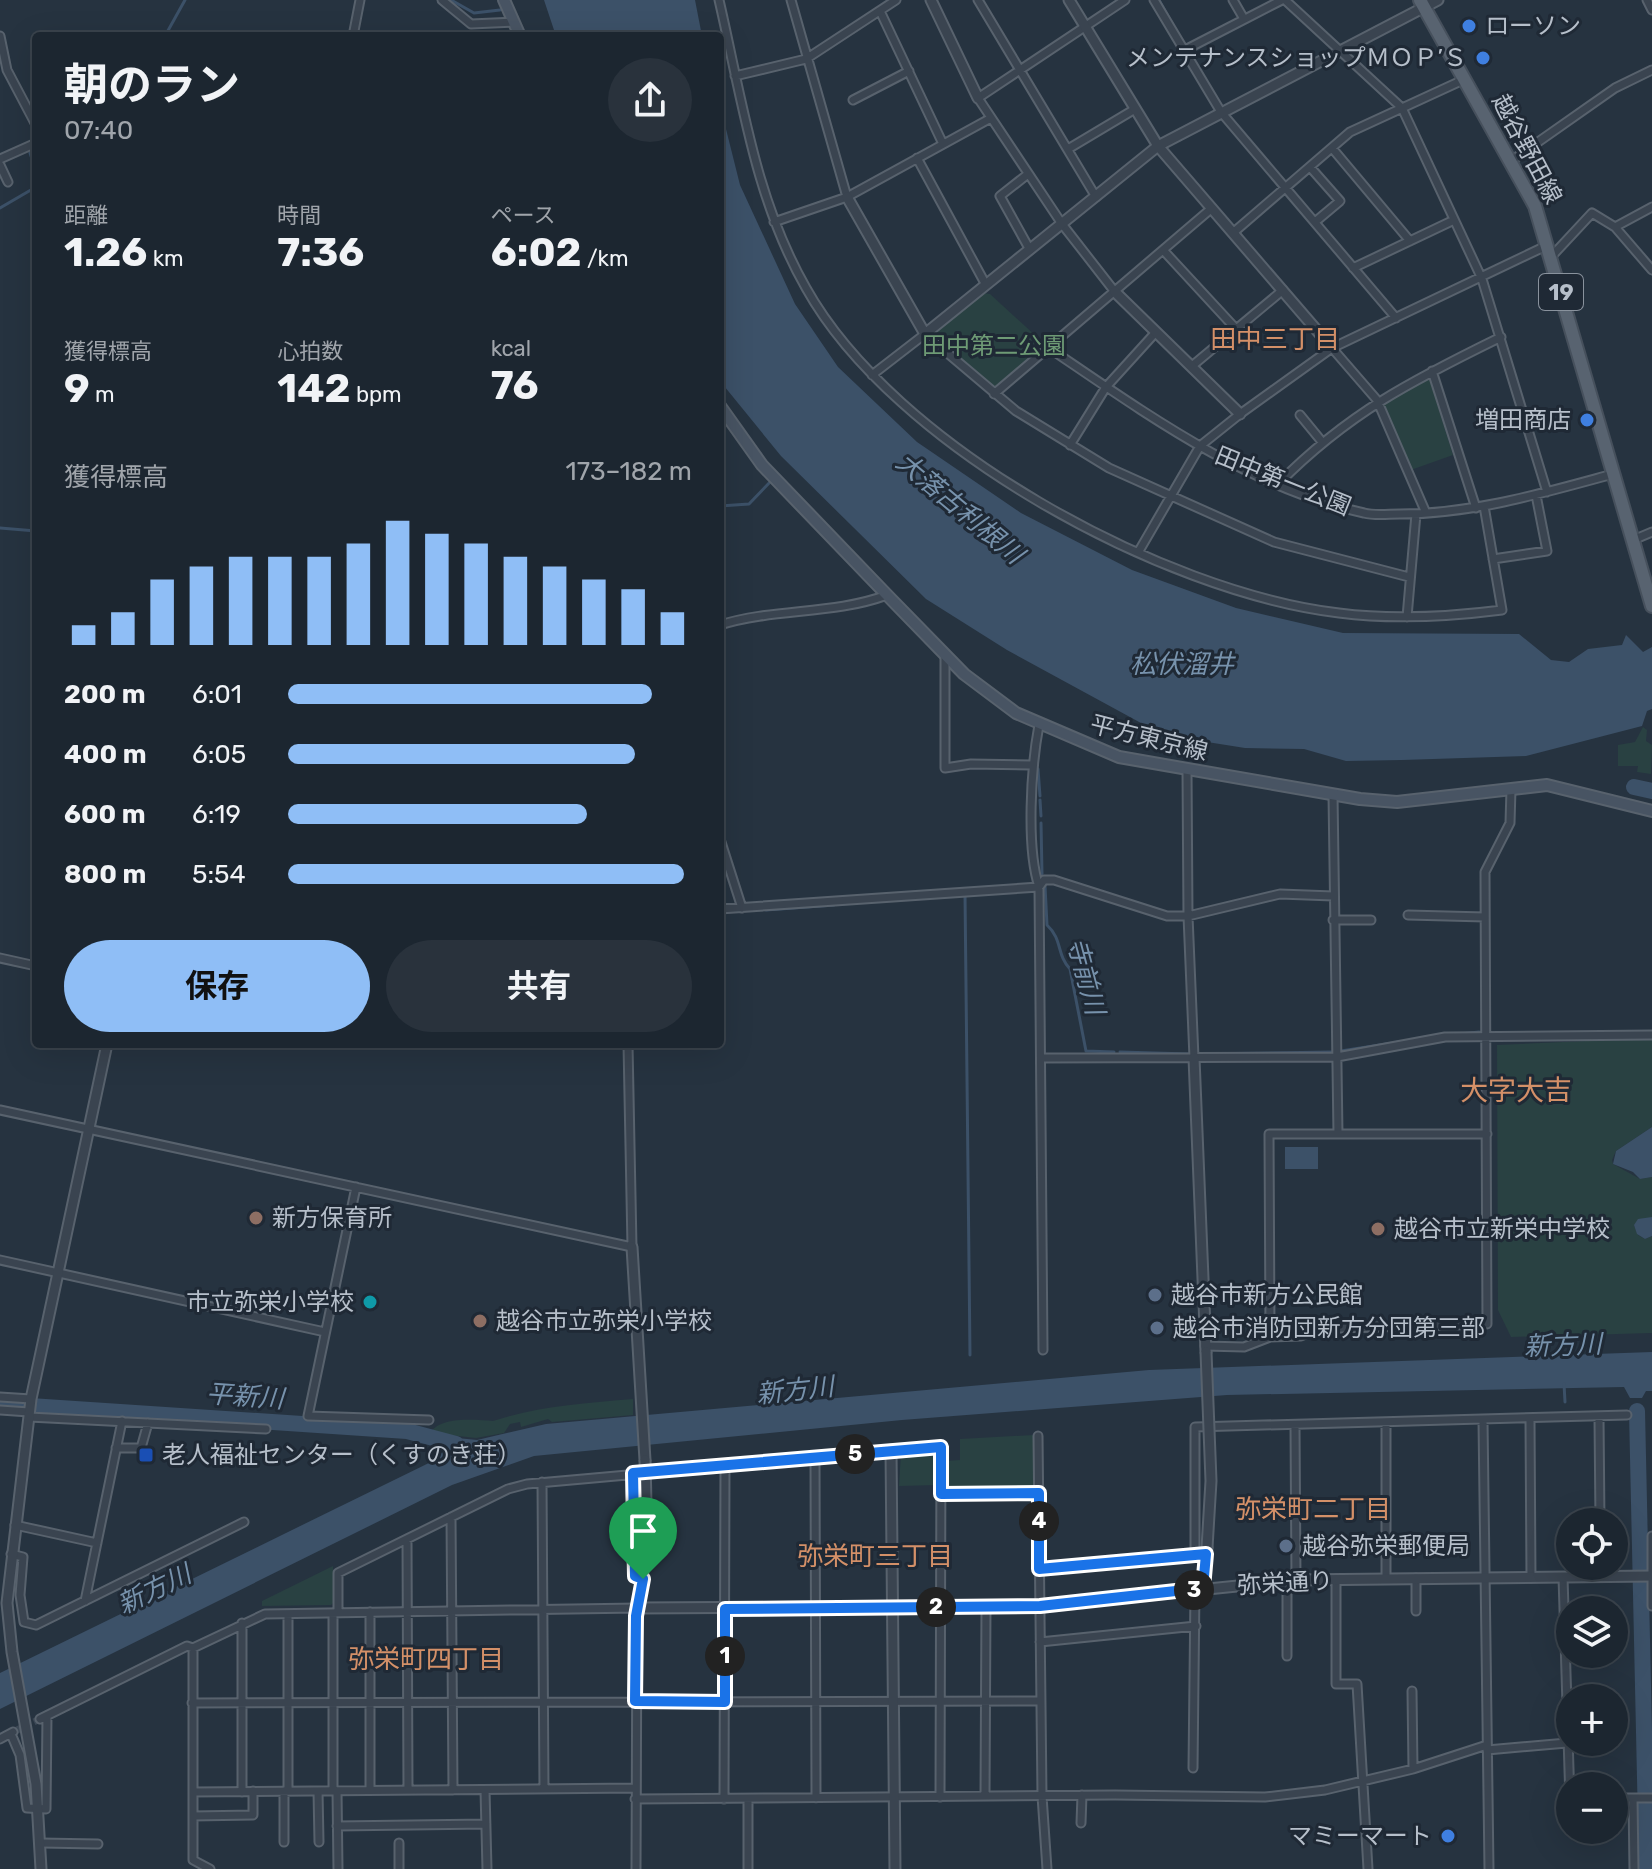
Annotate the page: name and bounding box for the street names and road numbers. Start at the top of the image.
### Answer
street label: 越谷野田線 [1486,89,1568,209]
road number: 19 [1539,274,1583,310]
street label: 田中第一公園 [1211,441,1355,521]
street label: 平方東京線 [1087,710,1211,766]
street label: 弥栄通り [1236,1567,1334,1599]

